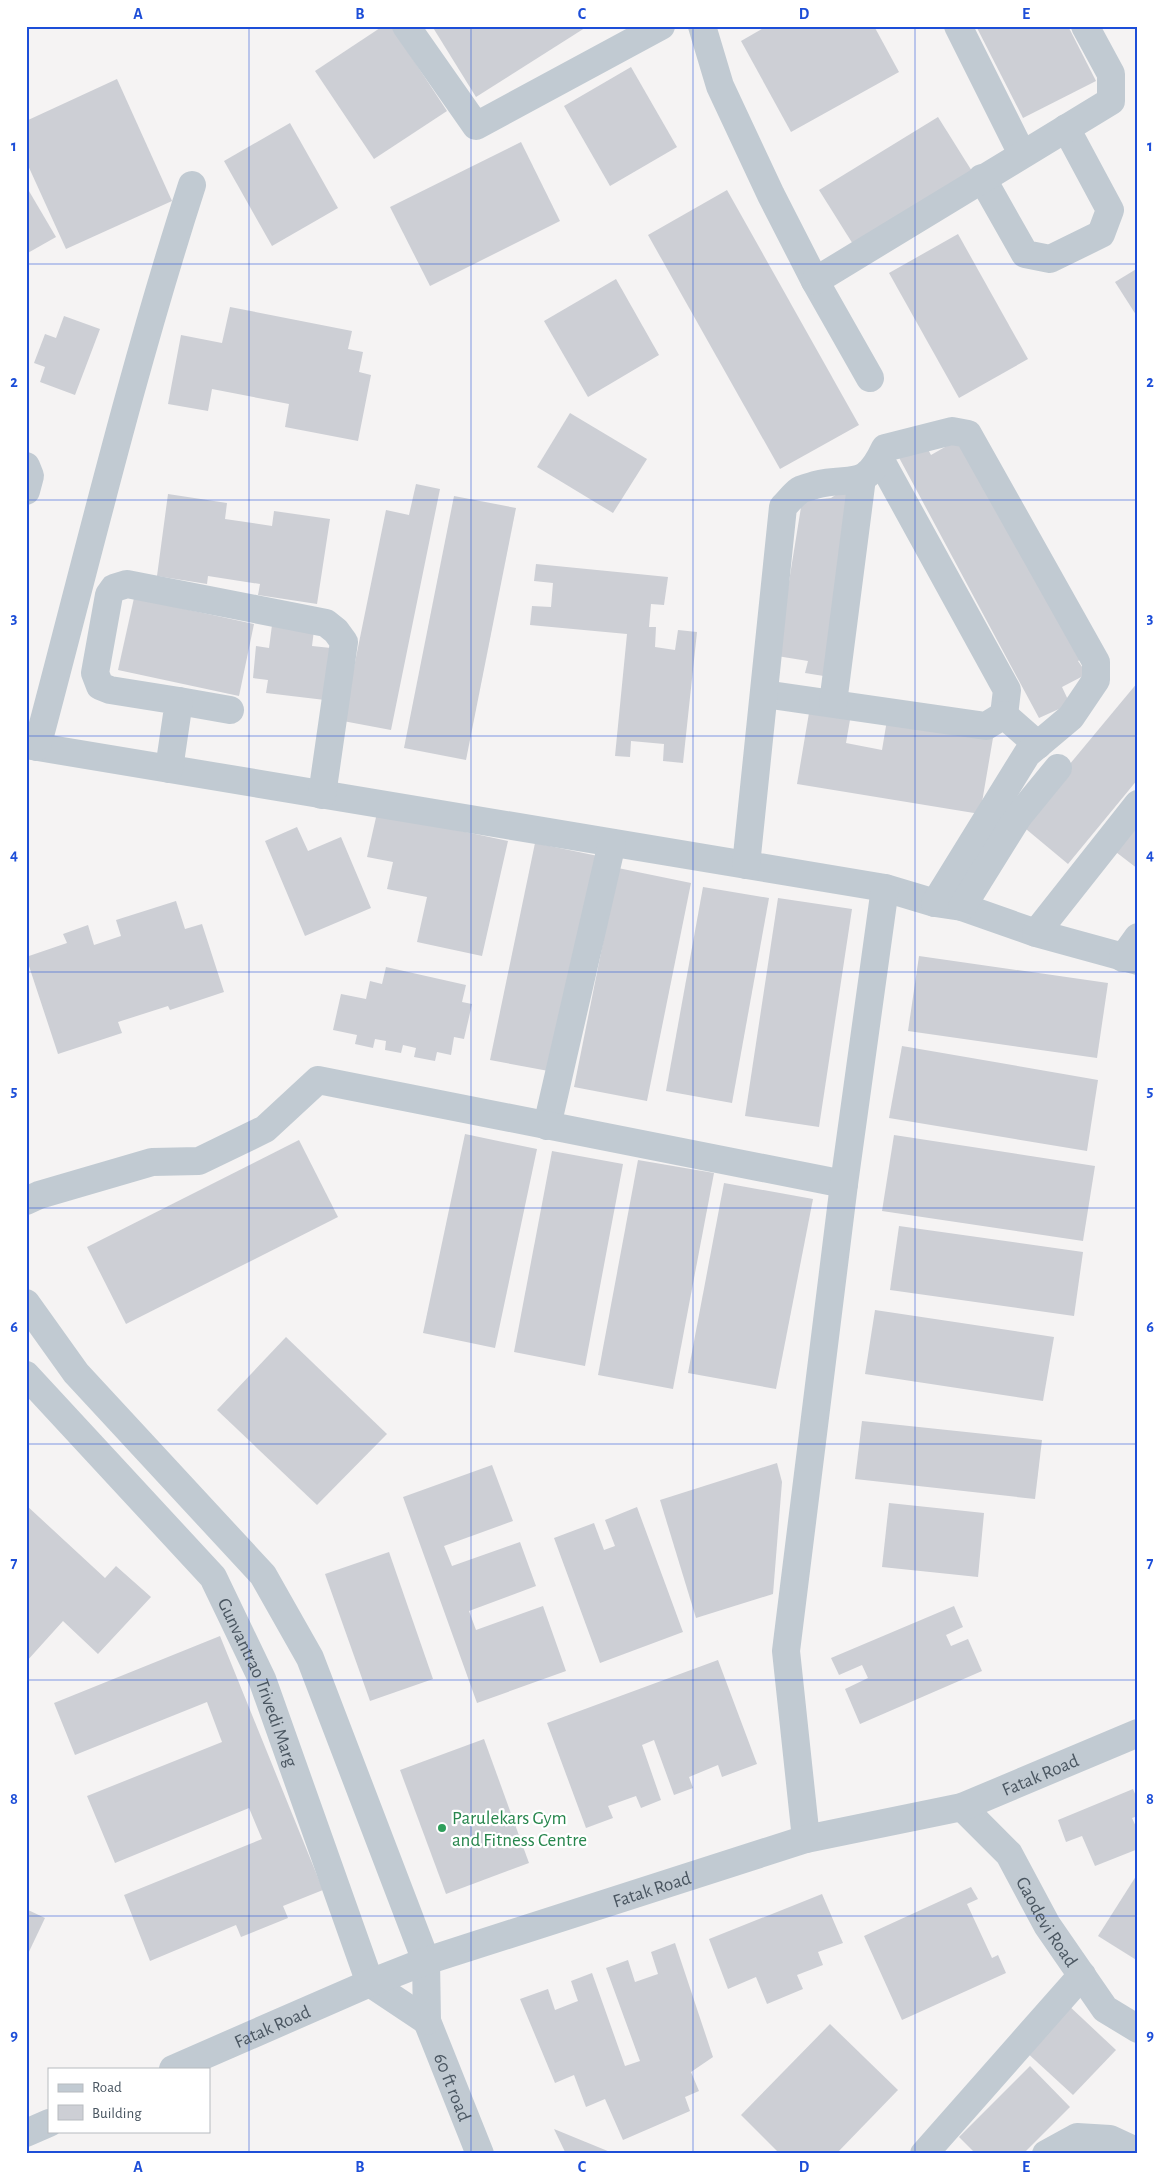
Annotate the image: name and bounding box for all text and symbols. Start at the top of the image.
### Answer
text: A [133,6,143,22]
text: B [355,6,365,22]
text: C [578,6,587,22]
text: D [799,6,810,22]
text: E [1022,6,1030,22]
text: 1 [11,138,17,154]
text: 1 [1147,138,1153,154]
text: 2 [10,374,18,390]
text: 2 [1146,374,1154,390]
text: 3 [11,610,18,626]
text: 3 [1147,610,1154,626]
text: 4 [10,847,18,863]
text: 4 [1146,847,1154,863]
text: 5 [11,1083,18,1099]
text: 5 [1147,1083,1154,1099]
text: 6 [10,1319,18,1335]
text: 6 [1146,1319,1154,1335]
text: 7 [11,1555,18,1571]
text: 7 [1147,1555,1154,1571]
street label: Gunvantrao Trivedi Marg [214,1595,301,1770]
street label: Fatak Road [1000,1751,1082,1800]
text: 8 [10,1791,18,1807]
text: 8 [1146,1791,1154,1807]
place label: Parulekars Gym and Fitness Centre [452,1809,587,1850]
marker: Parulekars Gym and Fitness Centre [436,1822,448,1834]
street label: Fatak Road [611,1869,694,1911]
street label: Gaodevi Road [1012,1874,1081,1971]
street label: Fatak Road [232,2002,314,2052]
text: 9 [10,2027,18,2043]
text: 9 [1146,2027,1154,2043]
street label: 60 ft road [430,2051,474,2124]
legend [48,2068,210,2132]
text: Road [92,2080,122,2095]
text: Building [92,2106,142,2121]
text: A [133,2159,143,2175]
text: B [355,2159,365,2175]
text: C [578,2159,587,2175]
text: D [799,2159,810,2175]
text: E [1022,2159,1030,2175]

